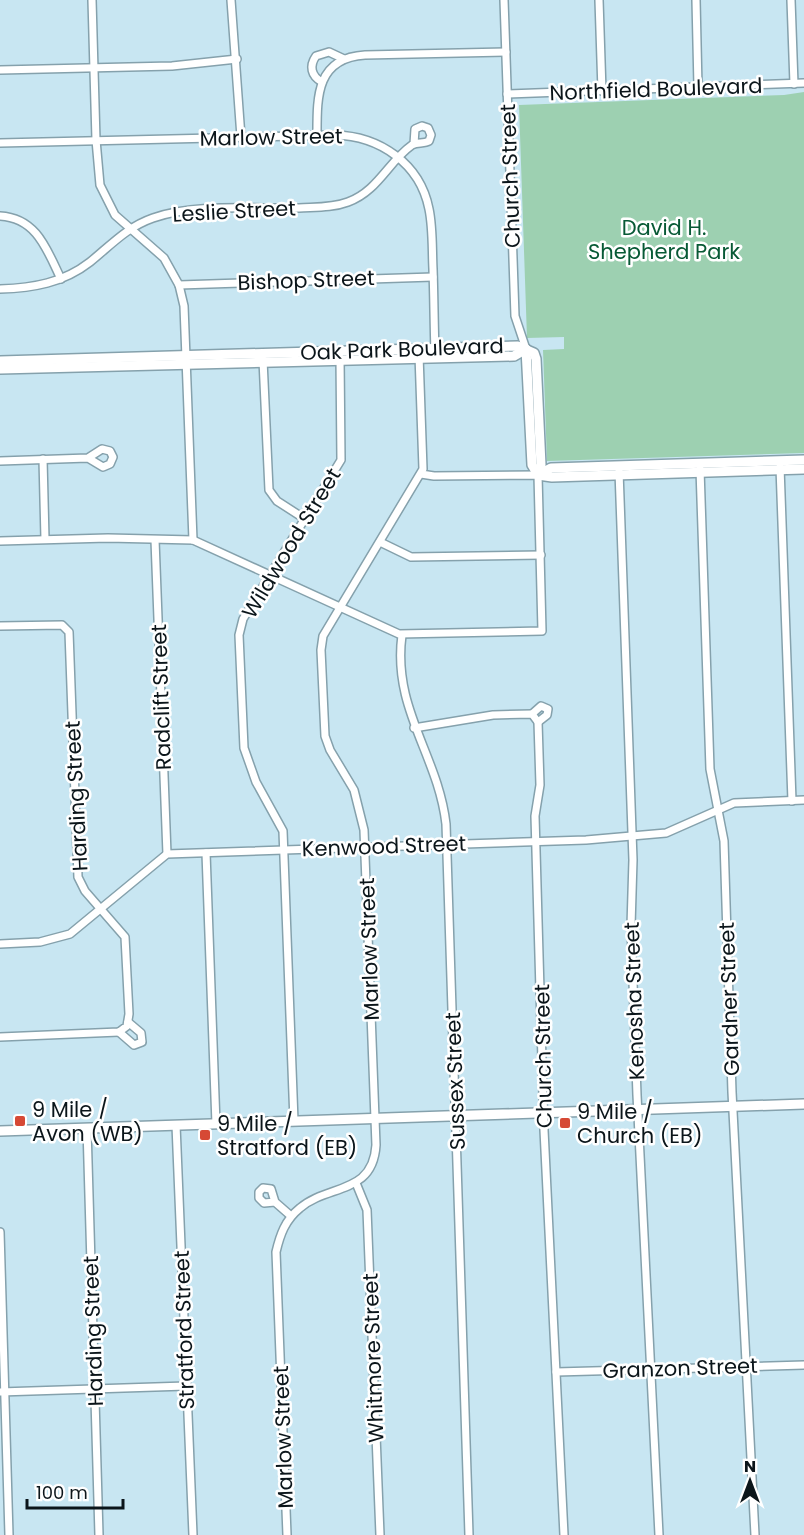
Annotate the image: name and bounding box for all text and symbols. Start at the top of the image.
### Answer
street label: Northfield Boulevard [549,71,763,107]
street label: Church Street [493,103,527,249]
street label: Marlow Street [199,121,343,153]
street label: Leslie Street [172,193,296,229]
park label: David H. Shepherd Park [588,213,740,266]
street label: Bishop Street [237,263,375,297]
street label: Oak Park Boulevard [300,331,504,367]
street label: Wildwood Street [235,462,347,624]
street label: Radclift Street [144,624,178,770]
street label: Harding Street [58,720,94,872]
street label: Kenwood Street [301,829,467,863]
street label: Marlow Street [352,877,386,1021]
street label: Kenosha Street [617,921,651,1081]
street label: Gardner Street [712,922,746,1076]
street label: Church Street [527,984,559,1128]
street label: Sussex Street [438,1012,472,1150]
place label: 9 Mile / Avon (WB) [32,1095,143,1148]
place label: 9 Mile / Church (EB) [577,1097,702,1150]
place label: 9 Mile / Stratford (EB) [217,1109,357,1162]
marker: 9 Mile / Avon (WB) [13,1114,27,1128]
marker: 9 Mile / Church (EB) [558,1116,572,1130]
marker: 9 Mile / Stratford (EB) [198,1128,212,1142]
street label: Stratford Street [167,1250,201,1410]
street label: Harding Street [76,1255,110,1407]
street label: Whitmore Street [356,1273,390,1443]
street label: Granzon Street [602,1351,758,1385]
street label: Marlow Street [266,1365,300,1509]
north arrow [720,1451,780,1511]
text: N [744,1455,756,1478]
scale bar [27,1472,123,1510]
text: 100 m [36,1480,88,1505]

